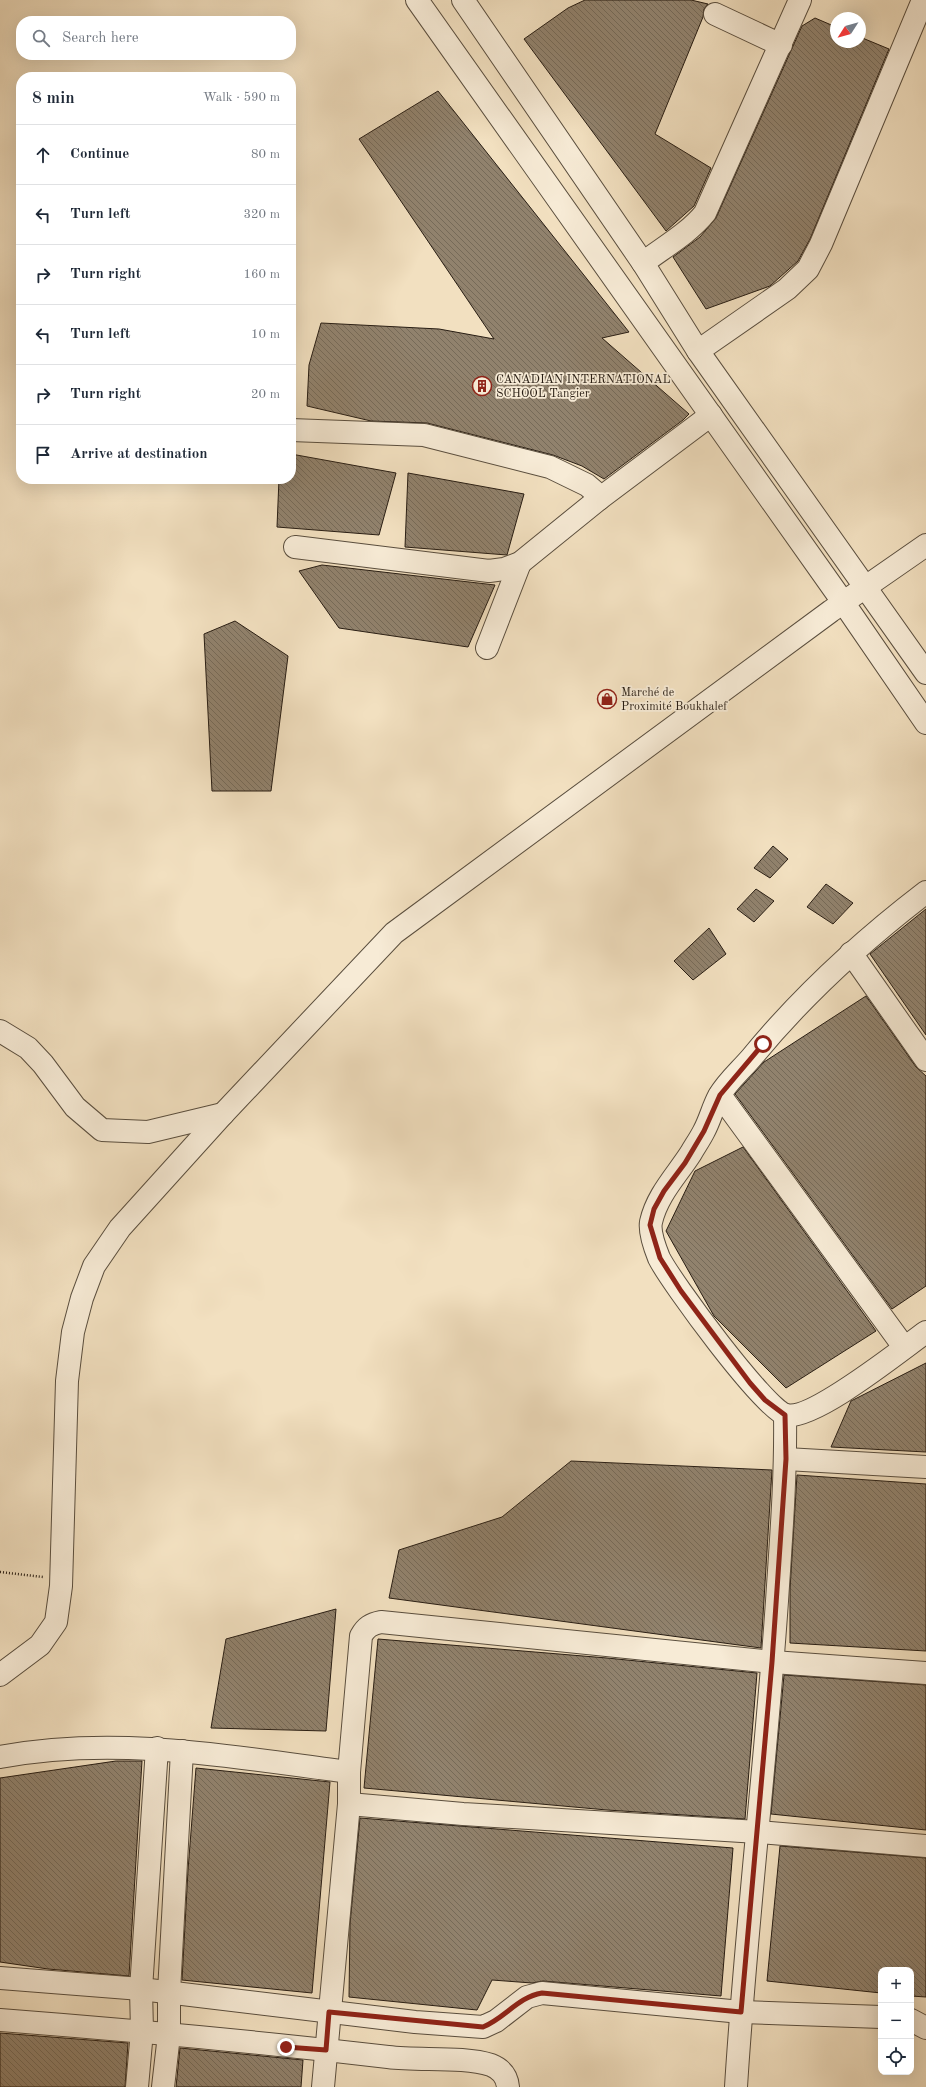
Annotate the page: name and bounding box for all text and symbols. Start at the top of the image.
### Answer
north arrow [830,12,866,48]
search box [16,16,296,60]
icon: search [30,27,52,49]
text: Search here [62,31,139,46]
text: 8 min [32,90,75,107]
text: Walk · 590 m [203,91,280,104]
icon: ahead [32,144,54,166]
text: Continue [70,147,129,162]
text: 80 m [251,148,280,161]
icon: left [32,204,54,226]
text: Turn left [70,207,130,222]
text: 320 m [243,208,280,221]
icon: right [32,264,54,286]
text: Turn right [70,267,141,282]
text: 160 m [243,268,280,281]
icon: left [32,324,54,346]
text: Turn left [70,327,130,342]
text: 10 m [251,328,280,341]
place label: CANADIAN INTERNATIONAL SCHOOL Tangier [496,374,671,400]
building icon: CANADIAN INTERNATIONAL SCHOOL Tangier [471,375,493,397]
icon: right [32,384,54,406]
text: Turn right [70,387,141,402]
text: 20 m [251,388,280,401]
icon: arrive [32,444,54,466]
text: Arrive at destination [70,447,208,462]
place label: Marché de Proximité Boukhalef [621,687,728,713]
shop icon: Marché de Proximité Boukhalef [596,688,618,710]
route start [754,1035,772,1053]
map controls [878,1967,914,2075]
button: + [878,1967,914,2003]
button: − [878,2003,914,2039]
route end [277,2038,295,2056]
button: locate [878,2039,914,2075]

